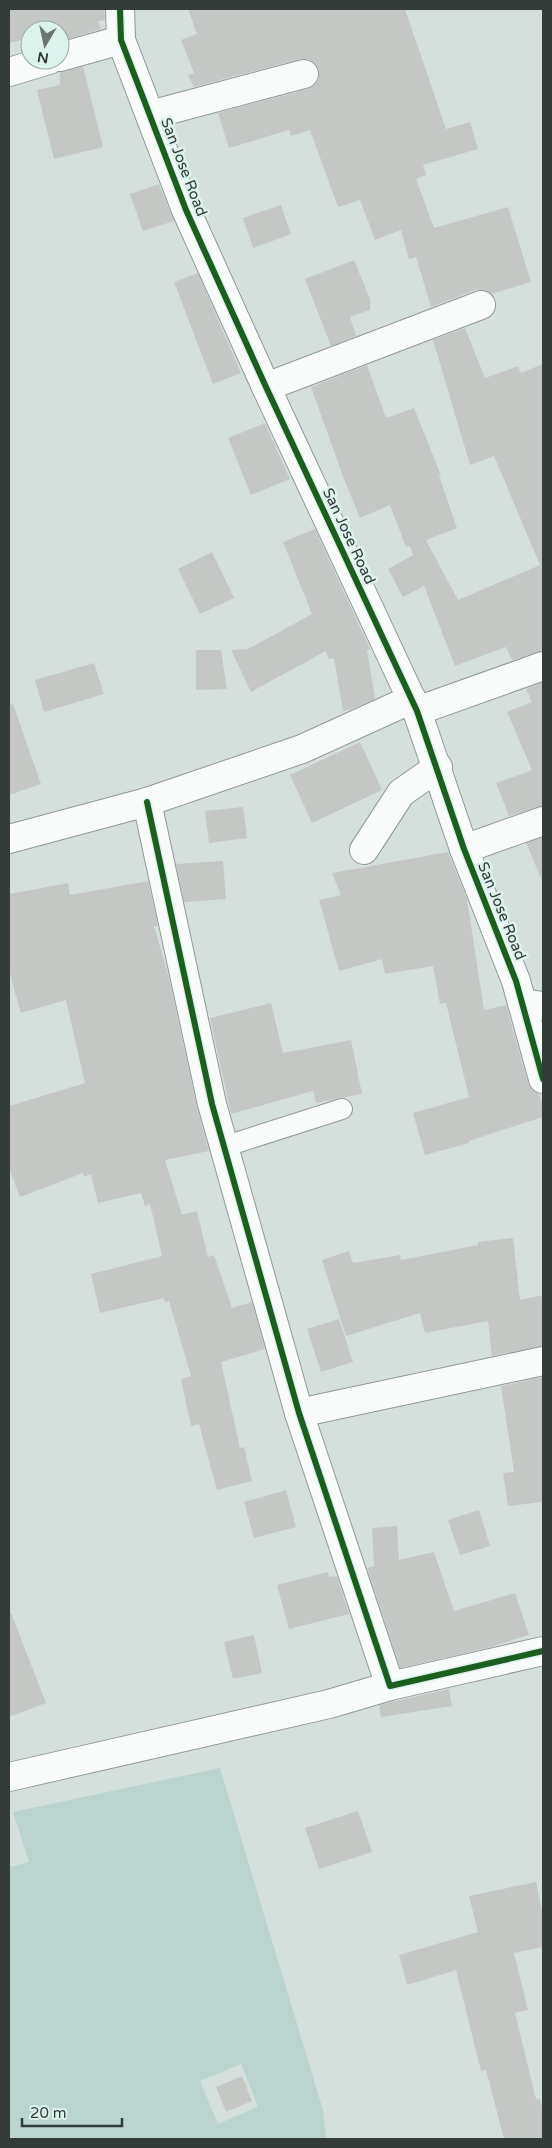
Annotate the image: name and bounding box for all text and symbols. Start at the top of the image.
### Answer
north arrow [20,20,70,70]
text: N [36,48,50,67]
street label: San Jose Road [157,115,211,219]
street label: San Jose Road [319,485,379,587]
street label: San Jose Road [474,859,530,963]
scale bar [22,2096,122,2128]
text: 20 m [30,2104,67,2122]

